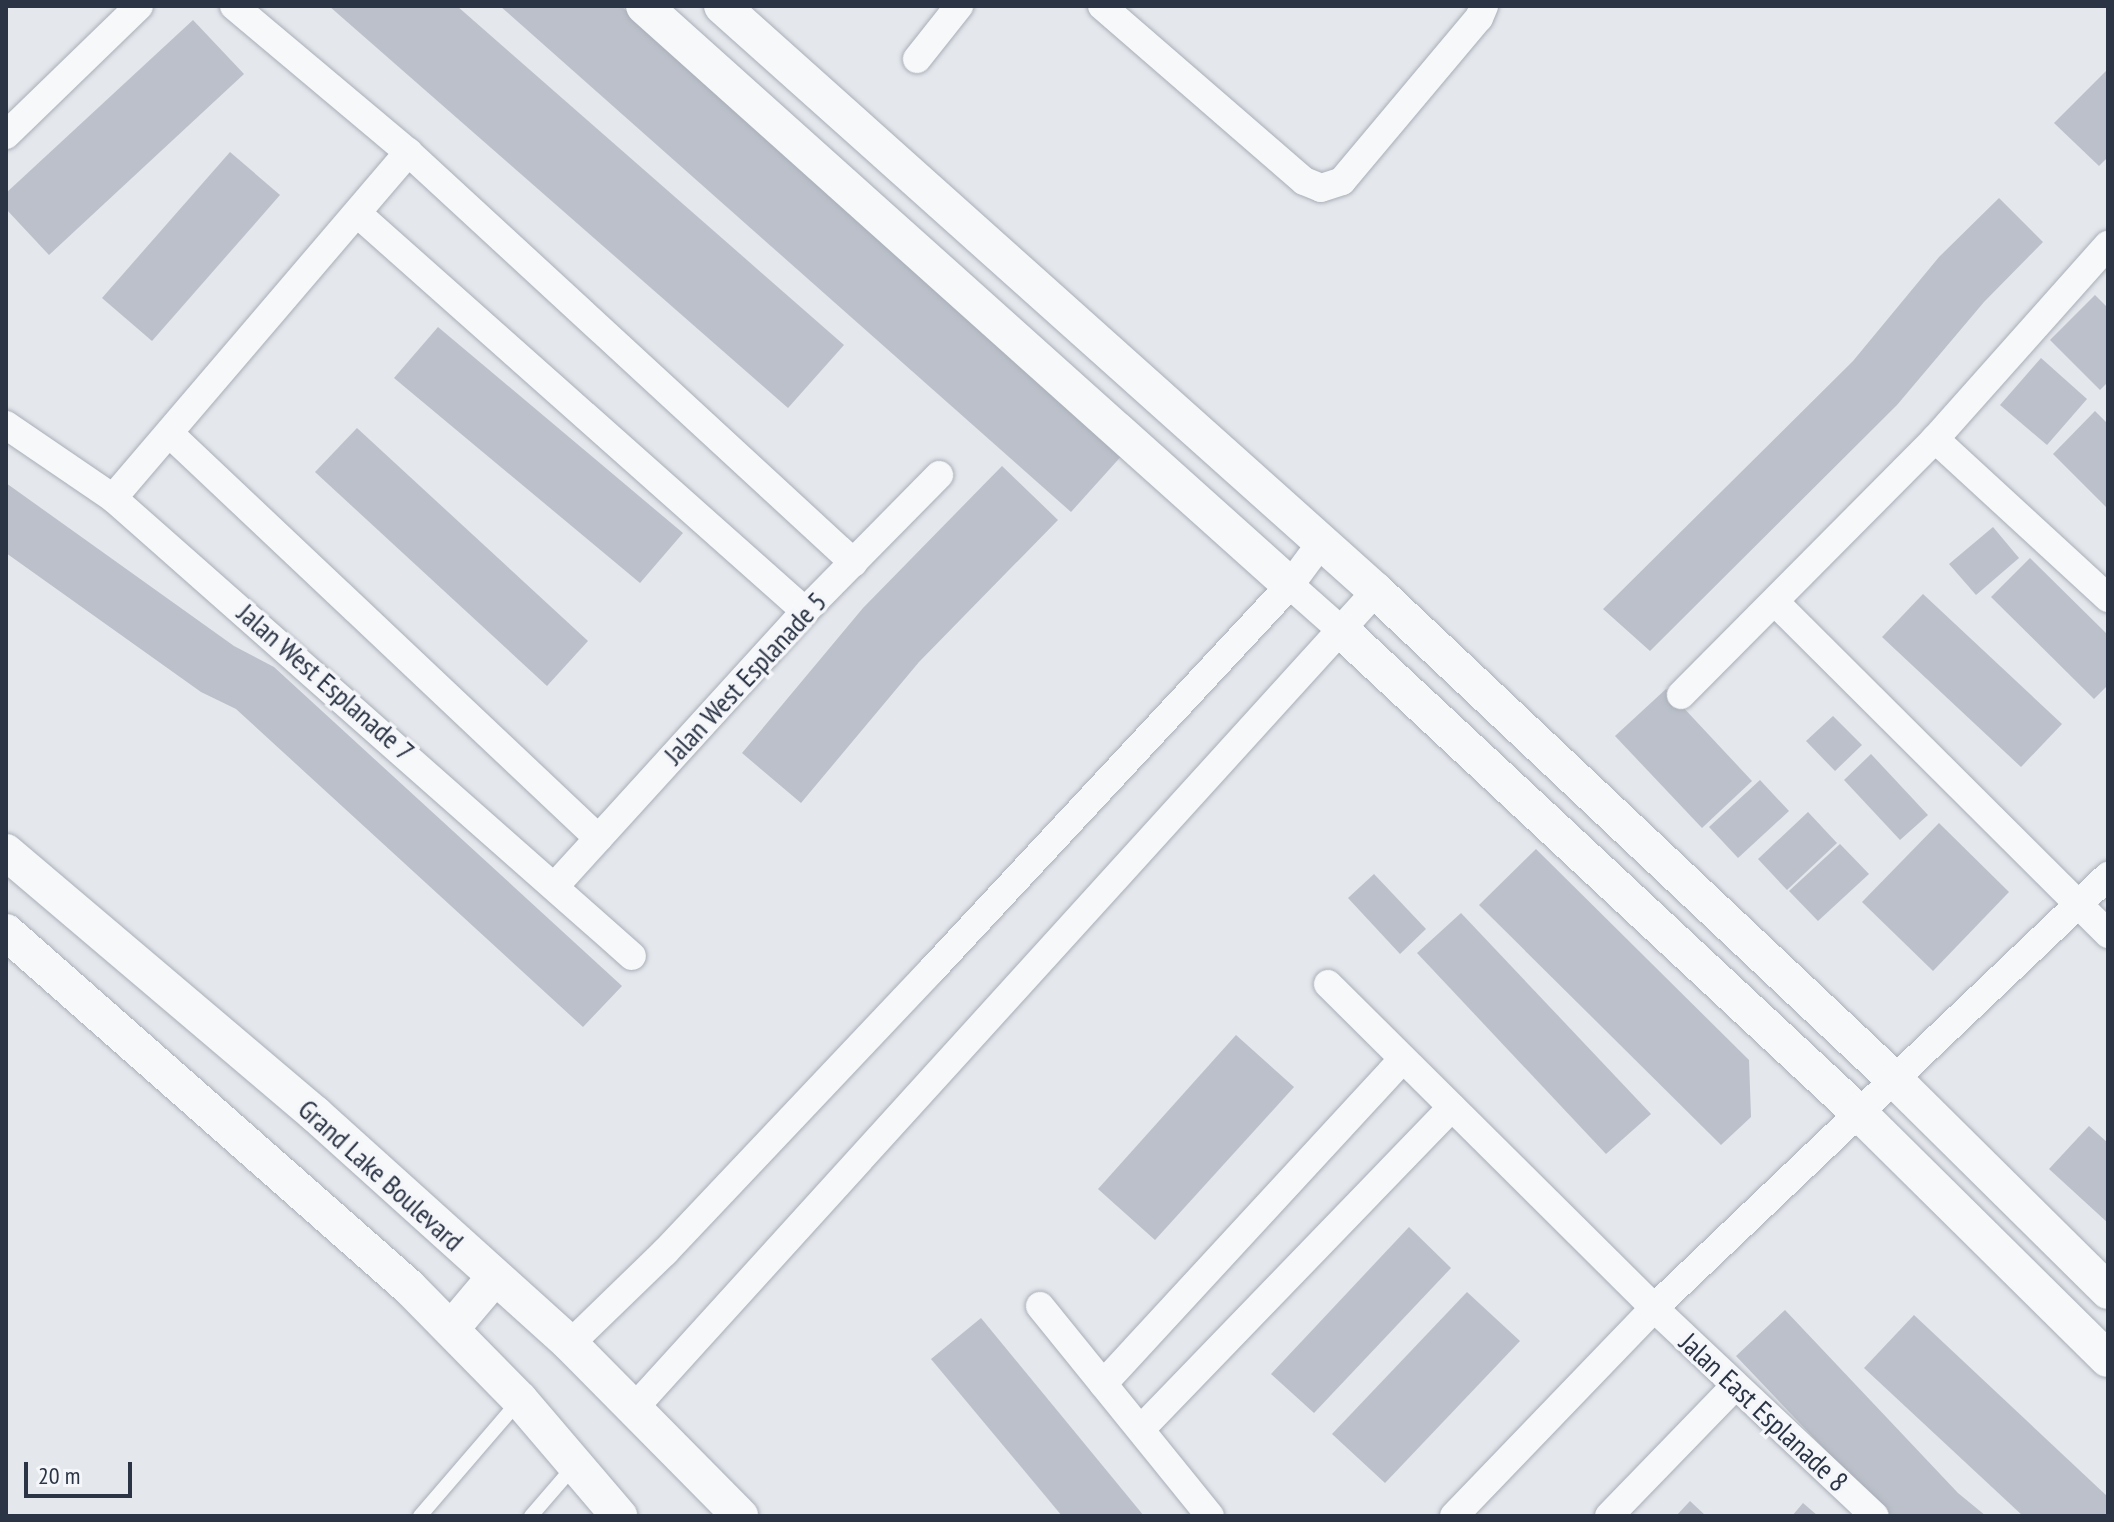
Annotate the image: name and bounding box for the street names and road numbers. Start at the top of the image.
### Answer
street label: Jalan West Esplanade 5 [657,585,833,771]
street label: Jalan West Esplanade 7 [231,596,421,768]
street label: Grand Lake Boulevard [292,1092,470,1258]
street label: Jalan East Esplanade 8 [1673,1326,1855,1498]

